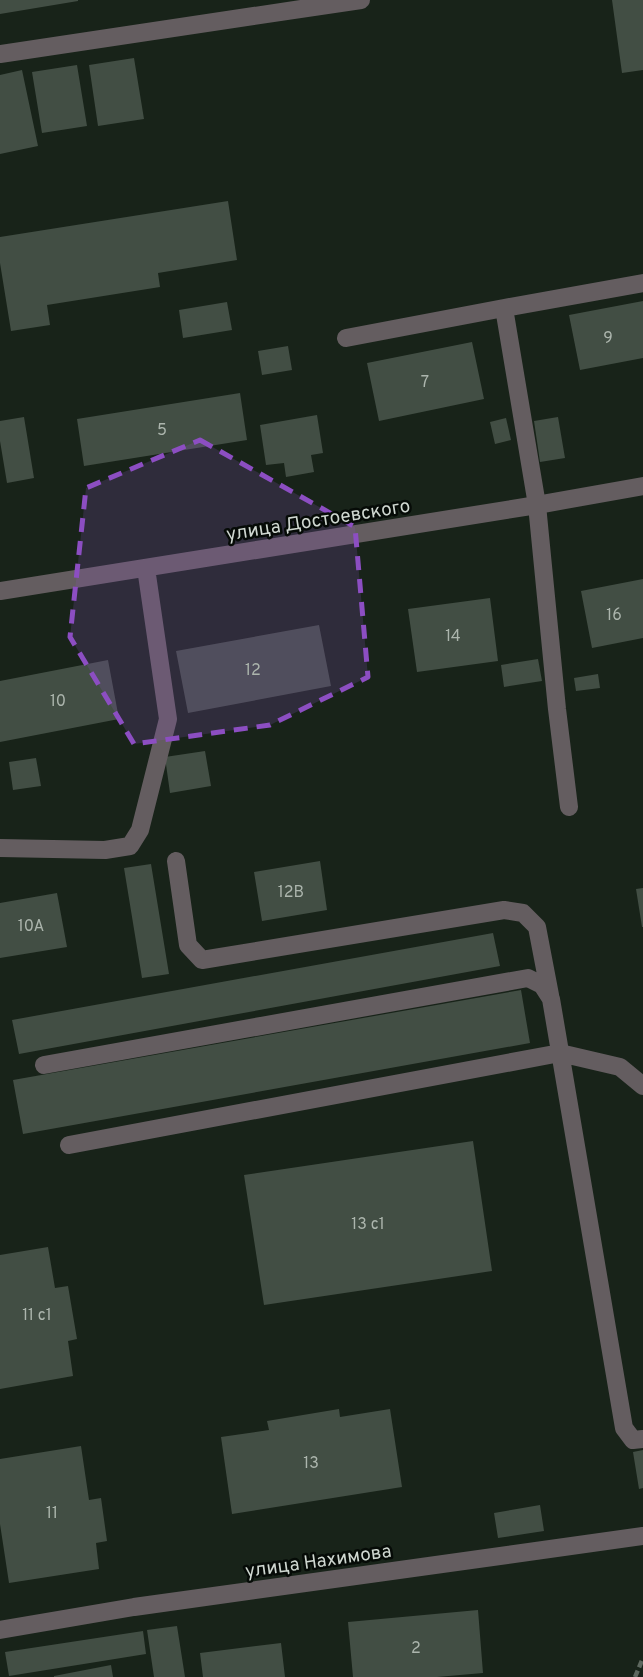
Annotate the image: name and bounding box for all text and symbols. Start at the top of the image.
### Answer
house number: 9 [603,329,613,349]
house number: 7 [421,373,429,393]
house number: 5 [157,421,167,441]
street label: улица Достоевского [225,495,412,547]
house number: 16 [606,606,622,626]
house number: 14 [445,627,461,647]
house number: 12 [245,661,261,681]
house number: 10 [50,692,66,712]
house number: 12В [278,883,304,903]
house number: 10А [18,917,44,937]
house number: 13 с1 [351,1215,385,1235]
house number: 11 с1 [22,1306,52,1326]
house number: 13 [303,1454,319,1474]
house number: 11 [46,1504,58,1524]
street label: улица Нахимова [244,1540,393,1584]
house number: 2 [411,1639,421,1659]

